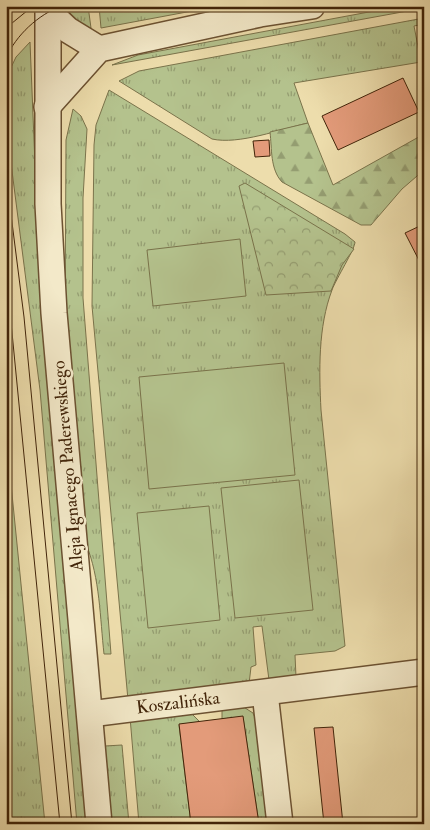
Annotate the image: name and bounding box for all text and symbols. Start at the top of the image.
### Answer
street label: Aleja Ignacego Paderewskiego [47,359,89,573]
street label: Koszalińska [135,686,222,720]

